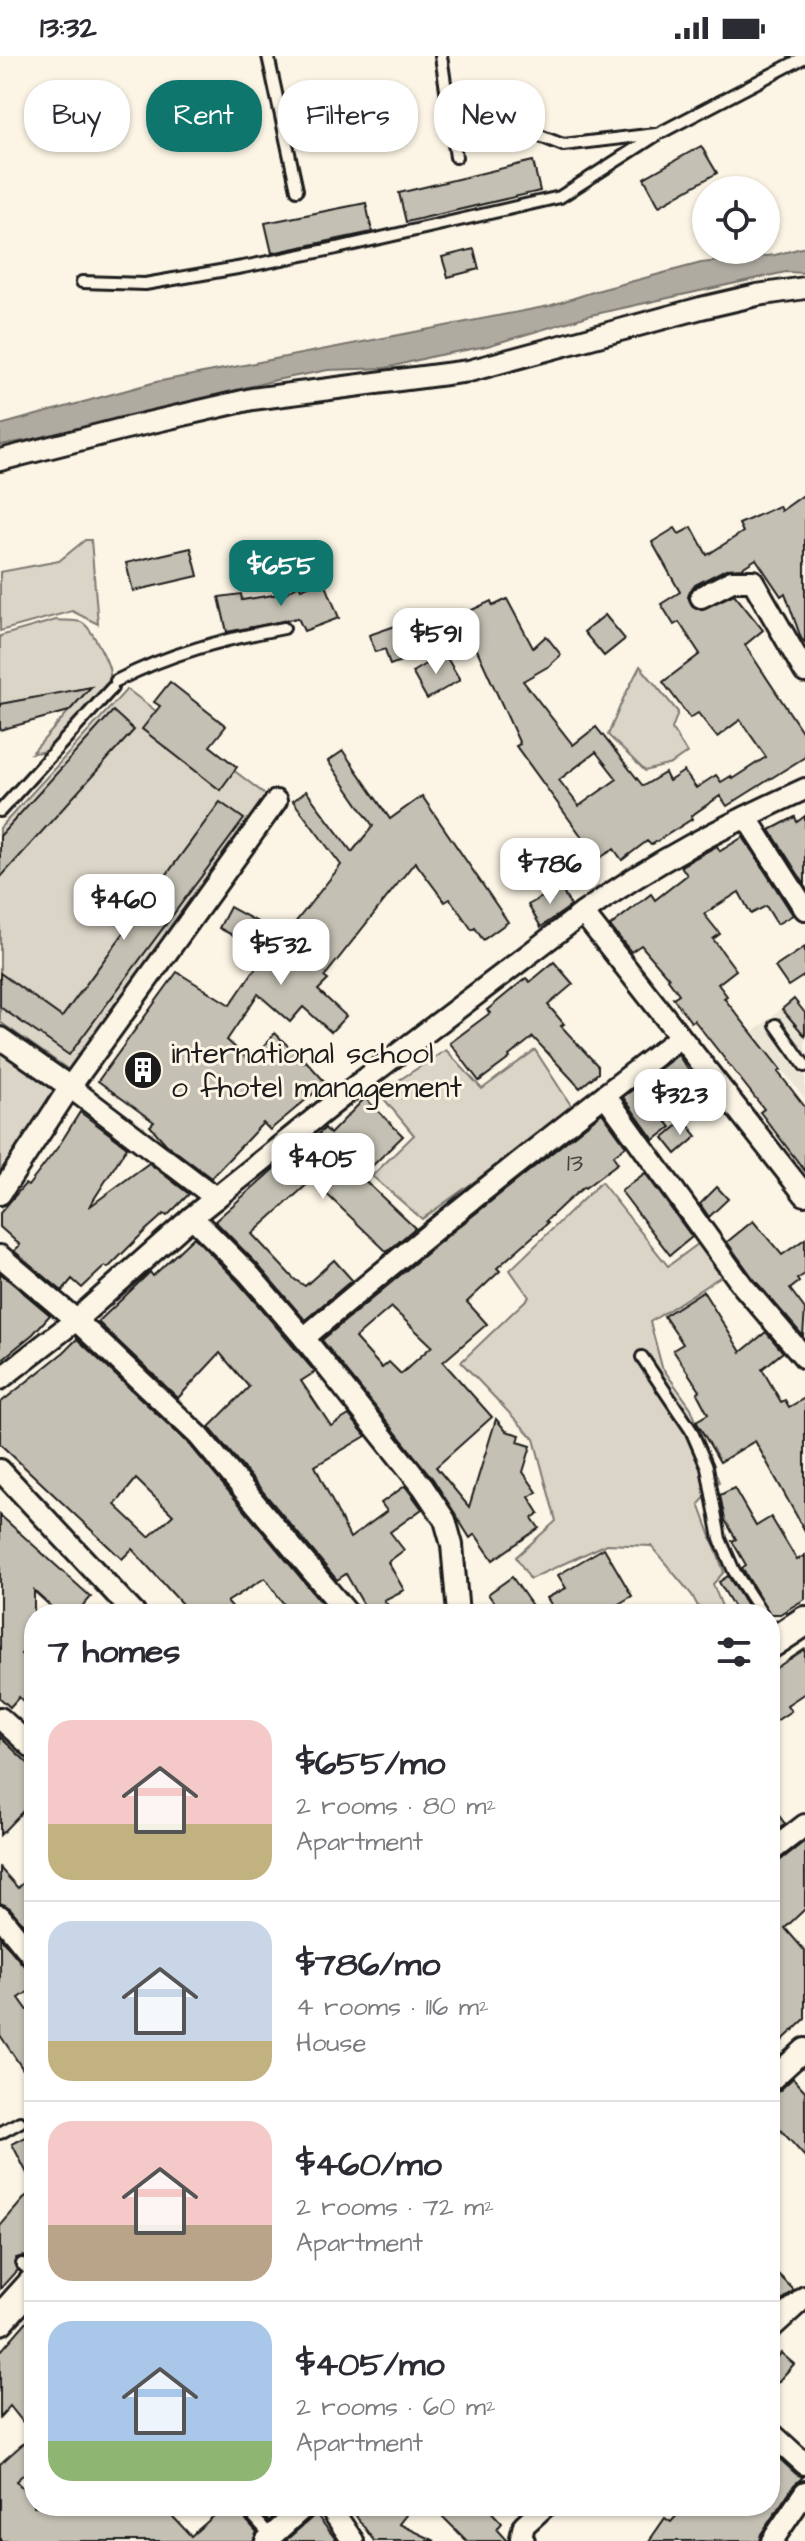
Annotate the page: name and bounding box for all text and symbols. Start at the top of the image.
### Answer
text: 13:32 [40,7,97,49]
chip: Buy [24,80,130,152]
chip: Rent [146,80,262,152]
chip: Filters [278,80,418,152]
chip: New [434,80,545,152]
map controls [692,176,780,264]
button: locate [692,176,780,264]
pin: $655 [234,540,328,608]
text: $655 [247,548,315,584]
pin: $591 [389,608,483,676]
text: $591 [410,616,462,652]
pin: $786 [503,838,597,906]
text: $786 [518,846,582,882]
pin: $460 [77,874,171,942]
text: $460 [92,882,156,918]
pin: $532 [234,919,328,987]
text: $532 [251,927,312,963]
place label: international school o fhotel management [171,1033,462,1110]
building icon: international school o fhotel management [122,1049,164,1091]
pin: $323 [633,1069,727,1137]
text: $323 [652,1077,708,1113]
pin: $405 [276,1133,370,1201]
text: $405 [290,1141,356,1177]
house number: 13 [567,1145,583,1181]
text: 7 homes [48,1628,180,1676]
icon: filters [712,1630,756,1674]
text: $655/mo [296,1740,445,1788]
icon: home [112,1752,208,1848]
text: 2 rooms · 80 m² [296,1788,496,1824]
text: Apartment [296,1824,423,1860]
text: $786/mo [296,1941,440,1989]
icon: home [112,1953,208,2049]
text: 4 rooms · 116 m² [296,1989,489,2025]
text: House [296,2025,367,2061]
text: $460/mo [296,2141,442,2189]
icon: home [112,2153,208,2249]
text: 2 rooms · 72 m² [296,2189,494,2225]
text: Apartment [296,2225,423,2261]
text: $405/mo [296,2341,445,2389]
icon: home [112,2353,208,2449]
text: 2 rooms · 60 m² [296,2389,496,2425]
text: Apartment [296,2425,423,2461]

